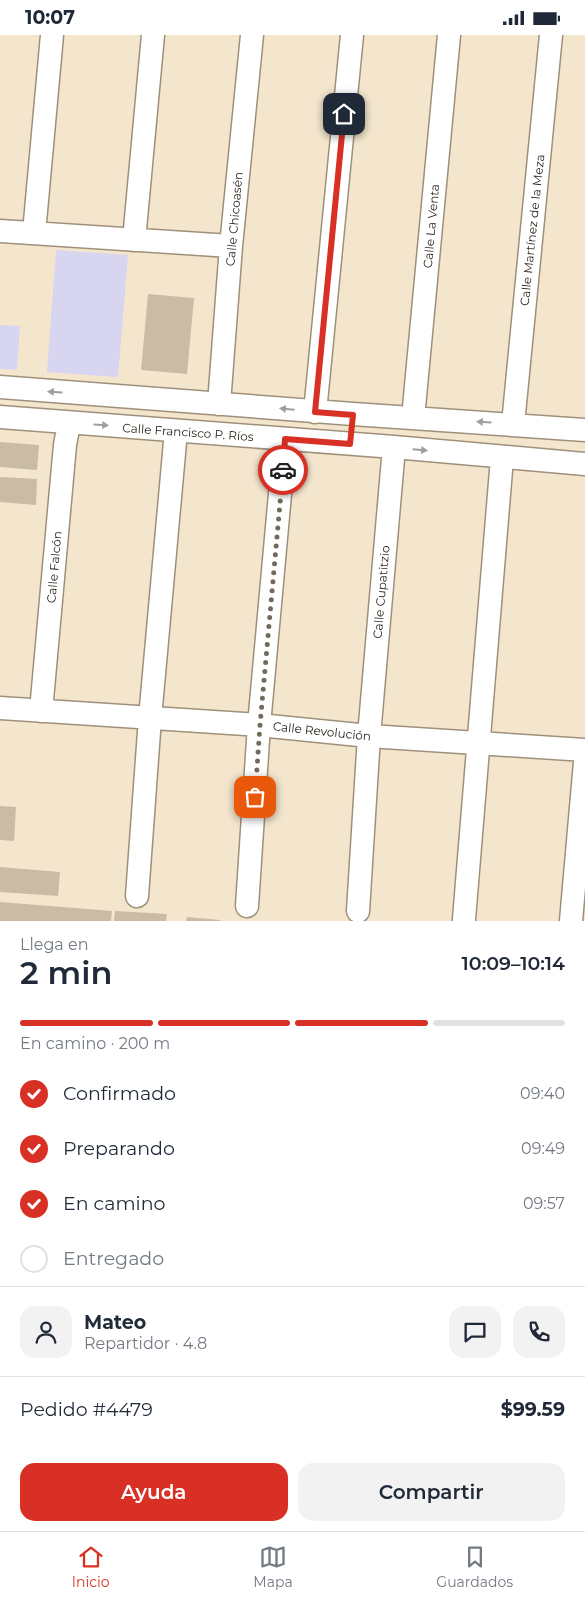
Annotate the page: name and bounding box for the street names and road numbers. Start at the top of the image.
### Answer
street label: Calle Martínez de la Meza [517,153,547,307]
street label: Calle Chicoasén [222,171,246,267]
street label: Calle La Venta [420,183,442,269]
street label: Calle Francisco P. Ríos [122,420,254,444]
street label: Calle Falcón [43,530,65,604]
street label: Calle Cupatitzio [369,545,393,639]
street label: Calle Revolución [272,718,372,744]

